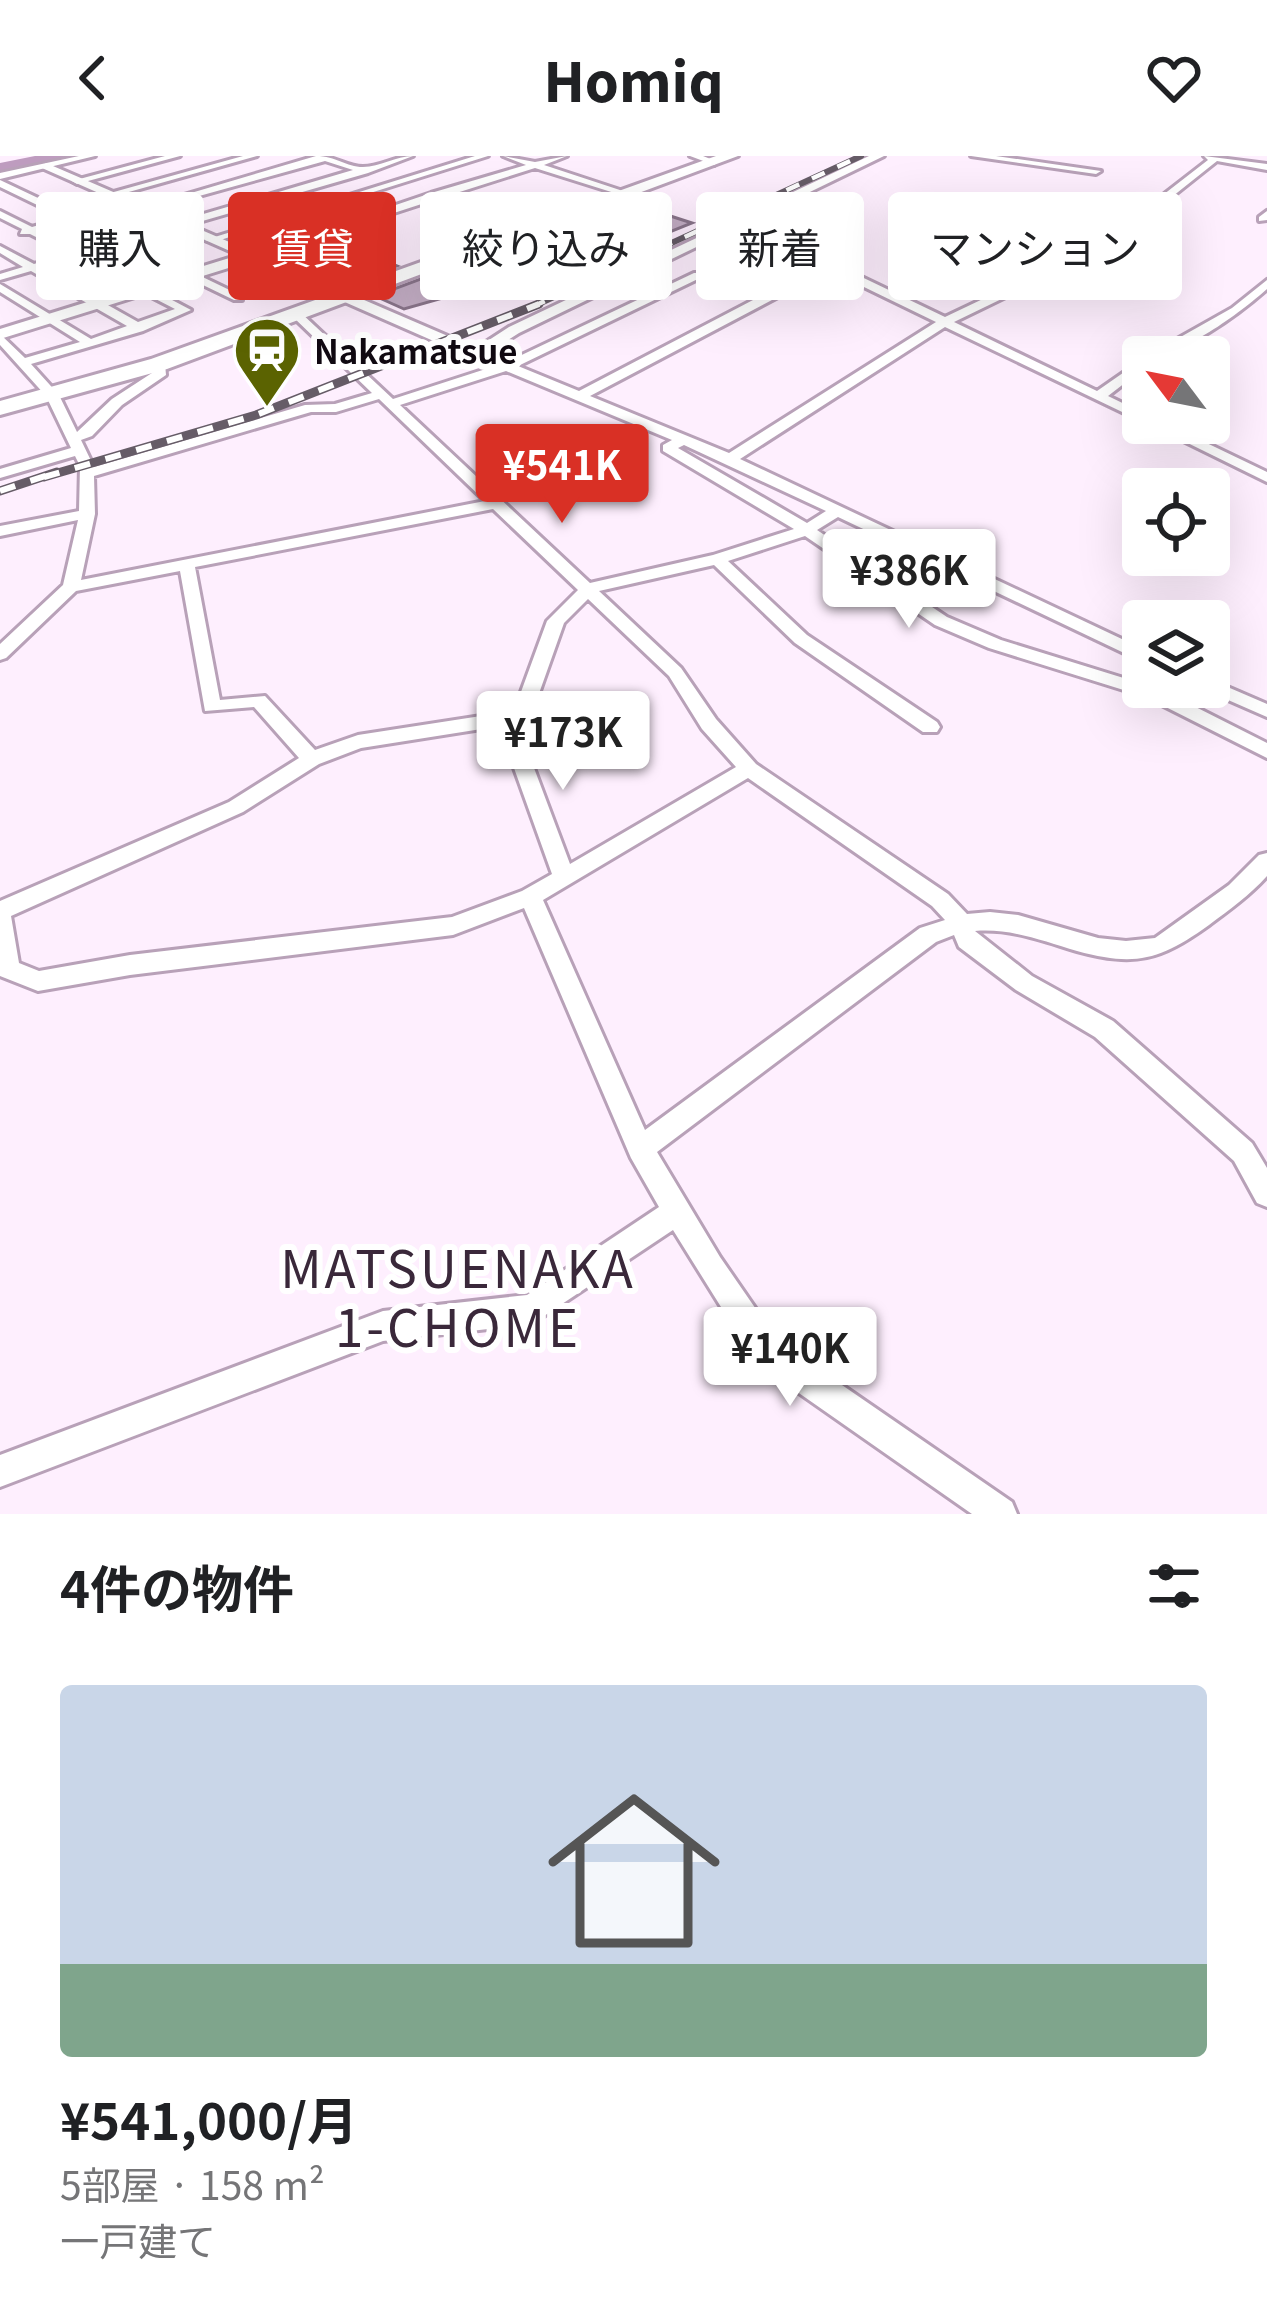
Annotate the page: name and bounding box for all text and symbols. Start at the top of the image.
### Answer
text: Homiq [543,39,724,118]
icon: back [60,45,126,111]
icon: heart [1141,45,1207,111]
chip: 購入 [36,192,204,300]
chip: 賃貸 [228,192,396,300]
chip: 絞り込み [420,192,672,300]
chip: 新着 [696,192,864,300]
chip: マンション [888,192,1182,300]
station icon: Nakamatsue [232,315,302,409]
place label: Nakamatsue [314,326,517,374]
north arrow [1122,336,1230,444]
map controls [1122,336,1230,708]
pin: ¥541K [478,424,646,526]
text: ¥541K [503,435,621,491]
button: locate [1122,468,1230,576]
pin: ¥386K [825,529,993,631]
text: ¥386K [850,540,968,596]
button: layers [1122,600,1230,708]
pin: ¥173K [479,691,647,793]
text: ¥173K [504,702,622,758]
district label: MATSUENAKA 1-CHOME [280,1229,636,1362]
pin: ¥140K [706,1307,874,1409]
text: ¥140K [731,1318,849,1374]
text: 4件の物件 [60,1549,294,1623]
icon: filters [1141,1553,1207,1619]
icon: home [526,1763,742,1979]
text: ¥541,000/月 [60,2081,358,2155]
text: 5部屋 · 158 m² [60,2155,325,2211]
text: 一戸建て [60,2211,216,2267]

